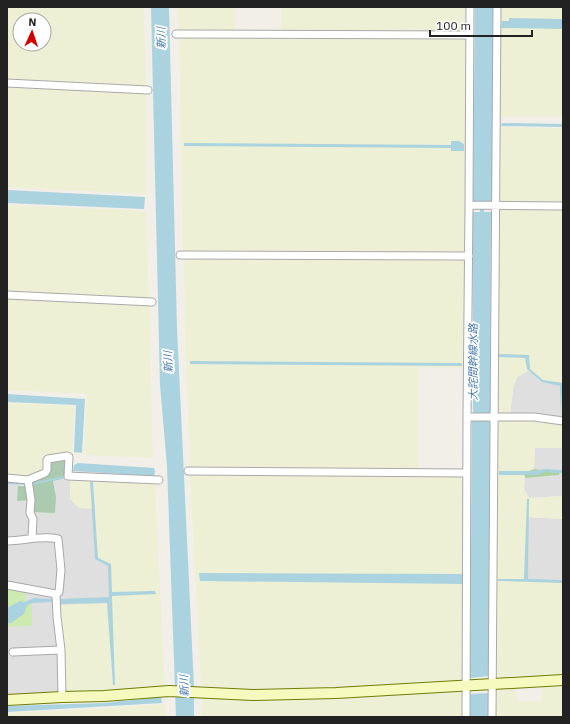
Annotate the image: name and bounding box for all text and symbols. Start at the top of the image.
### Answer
north arrow [12,12,52,52]
scale bar [430,12,532,38]
text: N [28,15,37,29]
text: 100 m [436,18,471,33]
water label: 新川 [154,26,168,49]
water label: 大詫間幹線水路 [466,323,480,401]
water label: 新川 [160,350,176,373]
water label: 新川 [176,674,192,697]

